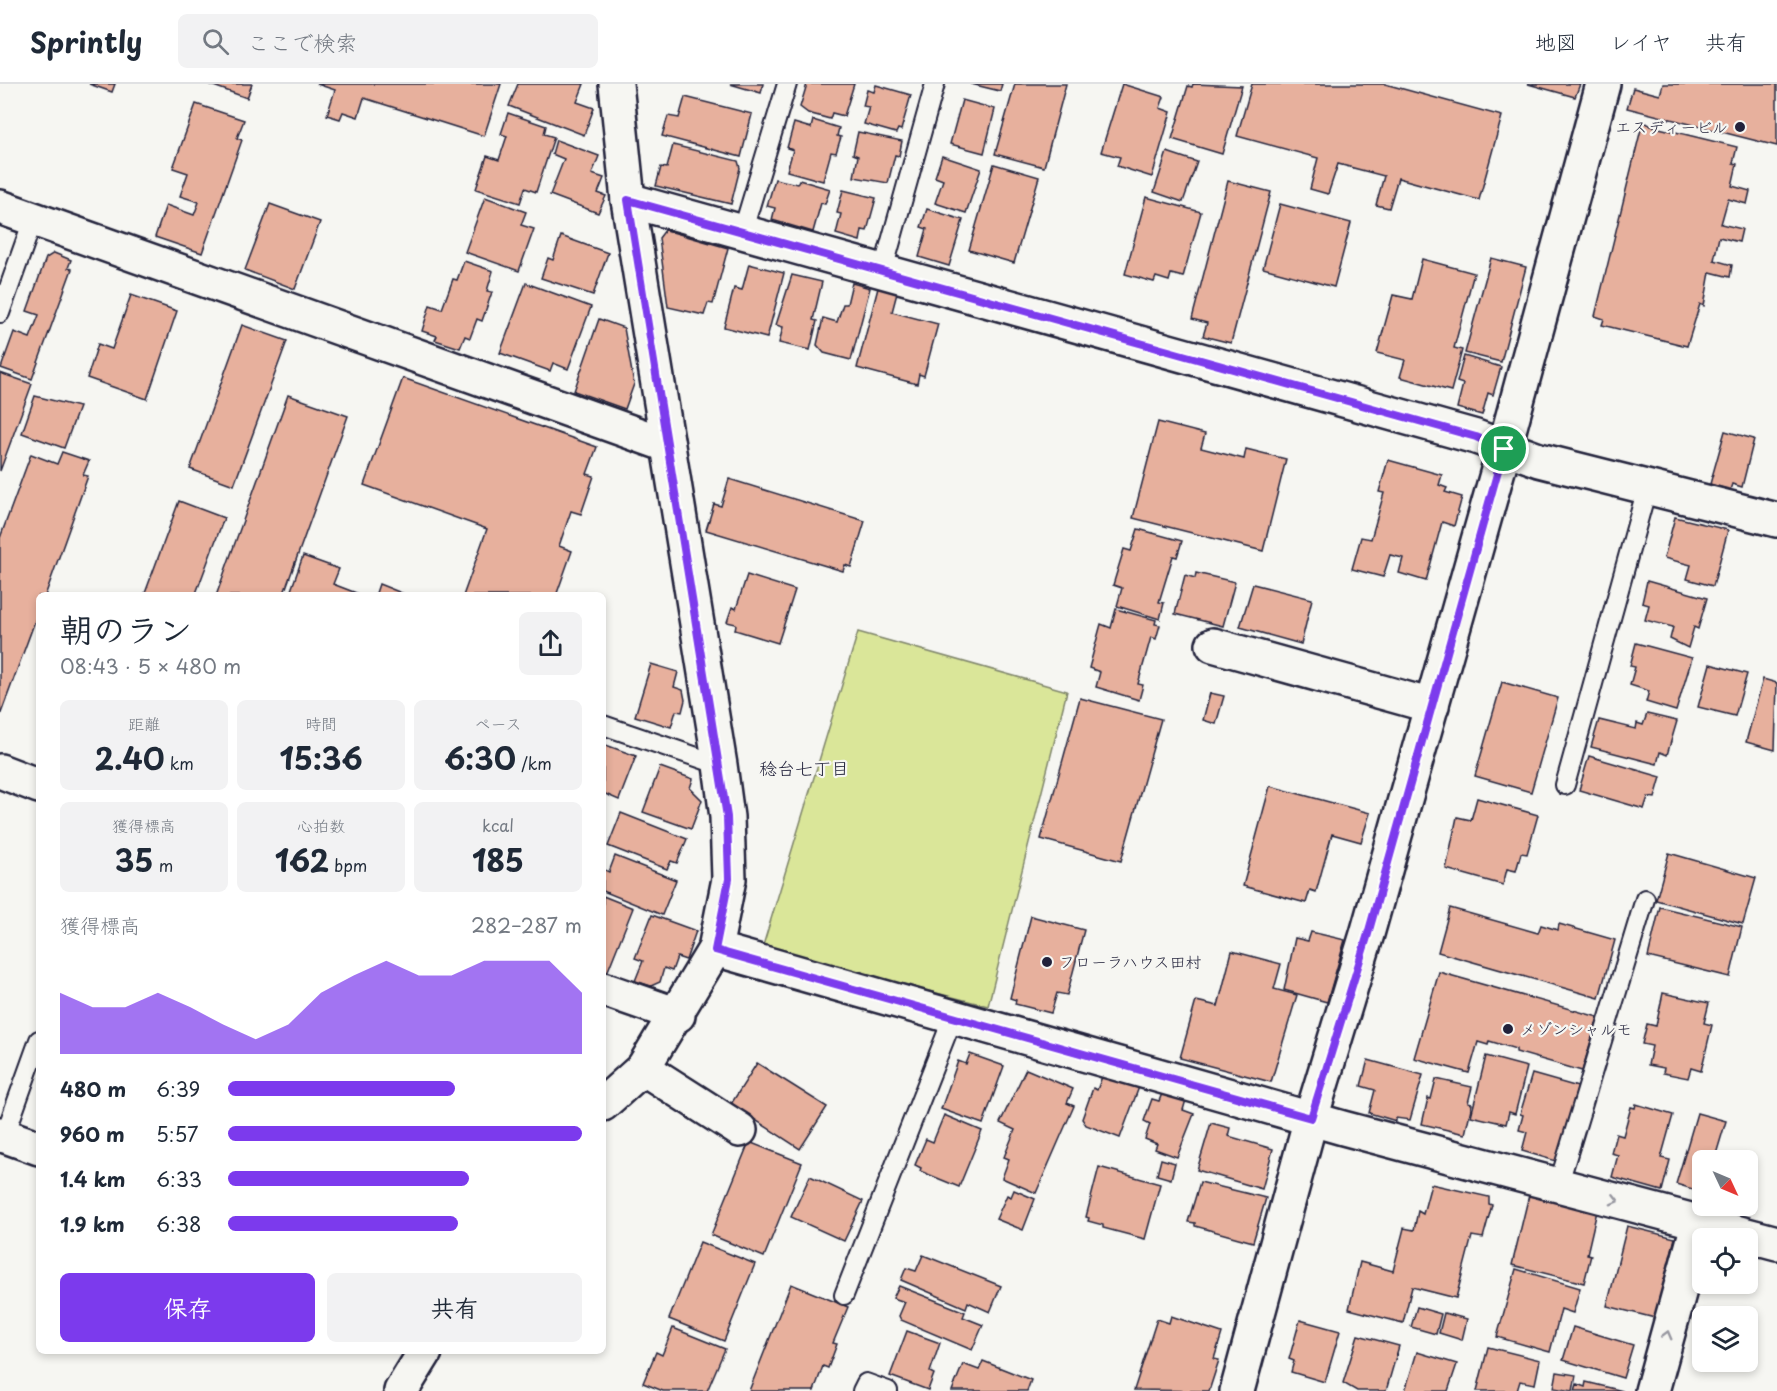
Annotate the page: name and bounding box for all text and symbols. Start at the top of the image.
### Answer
search box [178,14,598,68]
text: Sprintly [30,20,142,63]
icon: search [199,25,232,58]
text: ここで検索 [247,25,357,58]
text: 地図 [1535,25,1577,57]
text: レイヤ [1610,25,1672,57]
text: 共有 [1705,25,1747,57]
place label: エスディービル [1615,114,1728,138]
marker: エスディービル [1733,120,1747,134]
pin [1478,423,1529,474]
icon: arrive [1487,432,1520,465]
text: 朝のラン [60,603,192,653]
button: share [519,612,582,675]
text: 08:43 · 5 × 480 m [60,651,241,681]
text: 距離 [128,711,160,735]
text: 時間 [305,711,337,735]
text: ペース [474,711,522,735]
text: 2.40 [94,735,164,780]
text: 15:36 [279,735,363,780]
text: 6:30 [444,735,516,780]
text: km [164,751,194,775]
text: /km [516,751,552,775]
district label: 稔台七丁目 [759,754,849,781]
text: 獲得標高 [112,813,176,837]
text: 心拍数 [297,813,345,837]
text: kcal [482,813,514,837]
text: 35 [115,837,153,882]
text: 162 [275,837,329,882]
text: 185 [472,837,524,882]
text: m [153,853,173,877]
text: bpm [329,853,367,877]
text: 獲得標高 [60,910,140,940]
text: 282–287 m [471,910,582,940]
place label: フローラハウス田村 [1059,949,1201,973]
marker: フローラハウス田村 [1040,955,1054,969]
place label: メゾンシャルモ [1520,1016,1632,1040]
marker: メゾンシャルモ [1501,1022,1515,1036]
text: 480 m [60,1074,126,1104]
text: 6:39 [156,1074,200,1104]
text: 960 m [60,1119,125,1149]
text: 5:57 [156,1119,199,1149]
north arrow [1692,1150,1758,1216]
map controls [1692,1150,1758,1372]
text: 1.4 km [60,1164,126,1194]
text: 6:33 [156,1164,202,1194]
one-way arrow [1609,1193,1620,1205]
text: 1.9 km [60,1209,125,1239]
text: 6:38 [156,1209,201,1239]
button: locate [1692,1228,1758,1294]
button: 保存 [60,1273,315,1342]
button: 共有 [327,1273,582,1342]
button: layers [1692,1306,1758,1372]
one-way arrow [1660,1330,1673,1340]

